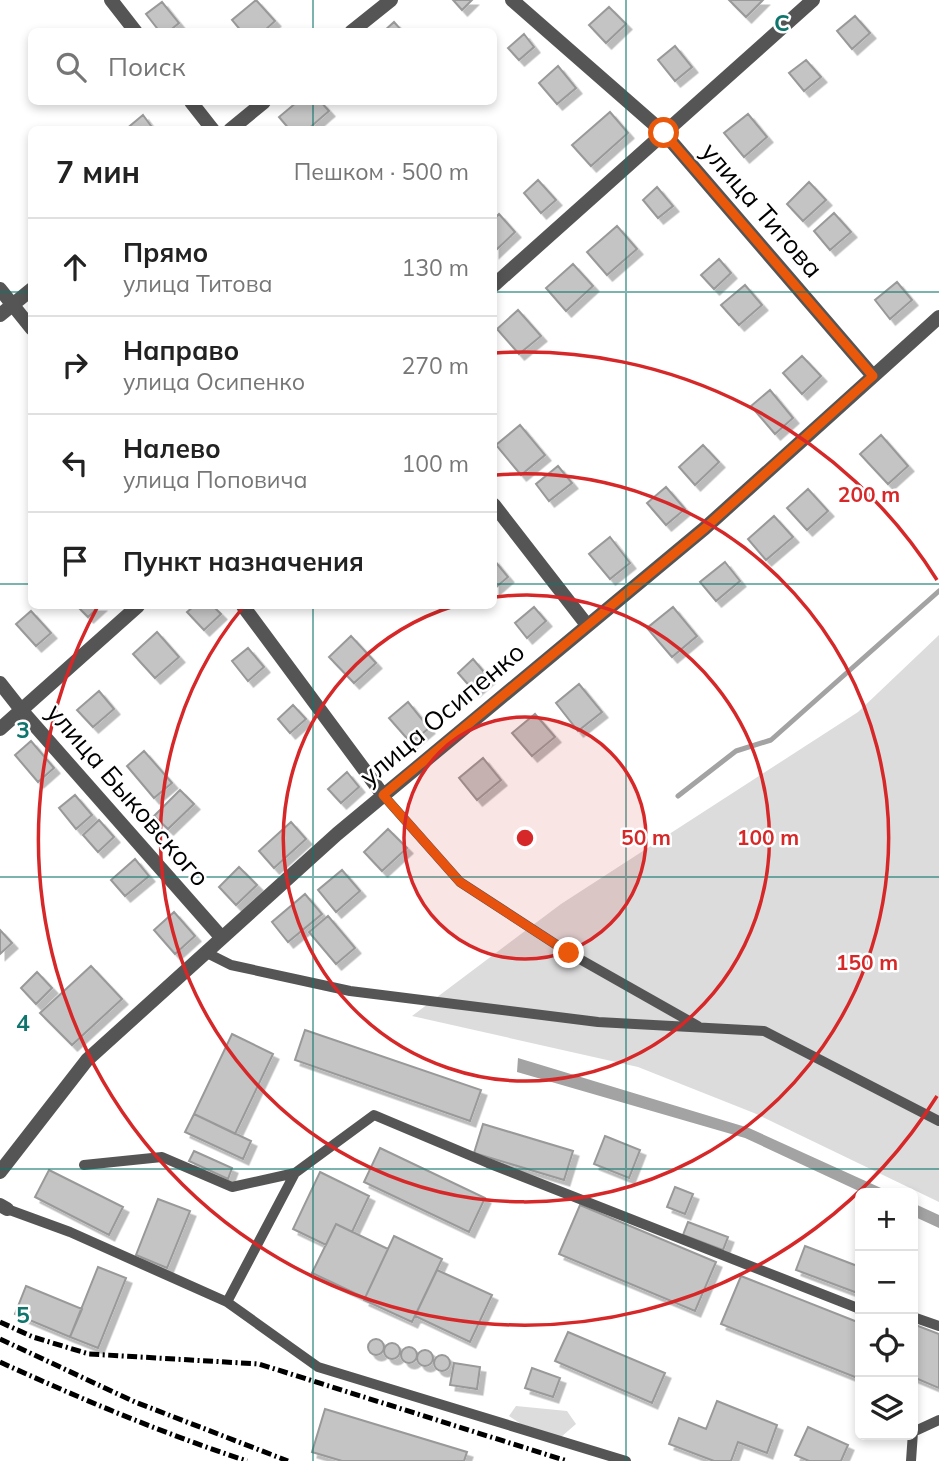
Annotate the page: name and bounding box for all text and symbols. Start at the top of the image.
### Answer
text: C [774,8,790,37]
search box [28,28,497,105]
icon: search [52,48,90,86]
text: Поиск [108,50,186,83]
route start [648,117,679,148]
street label: улица Титова [694,135,830,284]
text: 7 мин [56,153,140,191]
text: Пешком · 500 m [294,157,469,186]
text: Прямо [123,236,208,269]
icon: ahead [56,248,94,286]
text: 130 m [401,253,469,282]
text: улица Титова [123,269,273,298]
text: Направо [123,334,239,367]
icon: right [56,346,94,384]
text: 270 m [401,351,469,380]
text: улица Осипенко [123,367,305,396]
text: Налево [123,432,221,465]
icon: left [56,444,94,482]
text: 100 m [401,449,469,478]
text: улица Поповича [123,465,308,494]
text: 200 m [838,481,900,507]
icon: arrive [56,542,94,580]
text: Пункт назначения [123,545,364,578]
street label: улица Осипенко [352,635,531,792]
street label: улица Быковского [40,696,217,893]
text: 3 [16,715,30,744]
text: 50 m [621,824,671,850]
text: 100 m [737,824,799,850]
centre of rings [513,826,537,850]
route end [553,937,584,968]
text: 150 m [836,949,898,975]
text: 4 [16,1008,30,1037]
map controls [855,1188,918,1440]
button: + [855,1188,918,1251]
button: − [855,1251,918,1314]
text: 5 [16,1300,30,1329]
button: locate [855,1314,918,1377]
button: layers [855,1377,918,1440]

